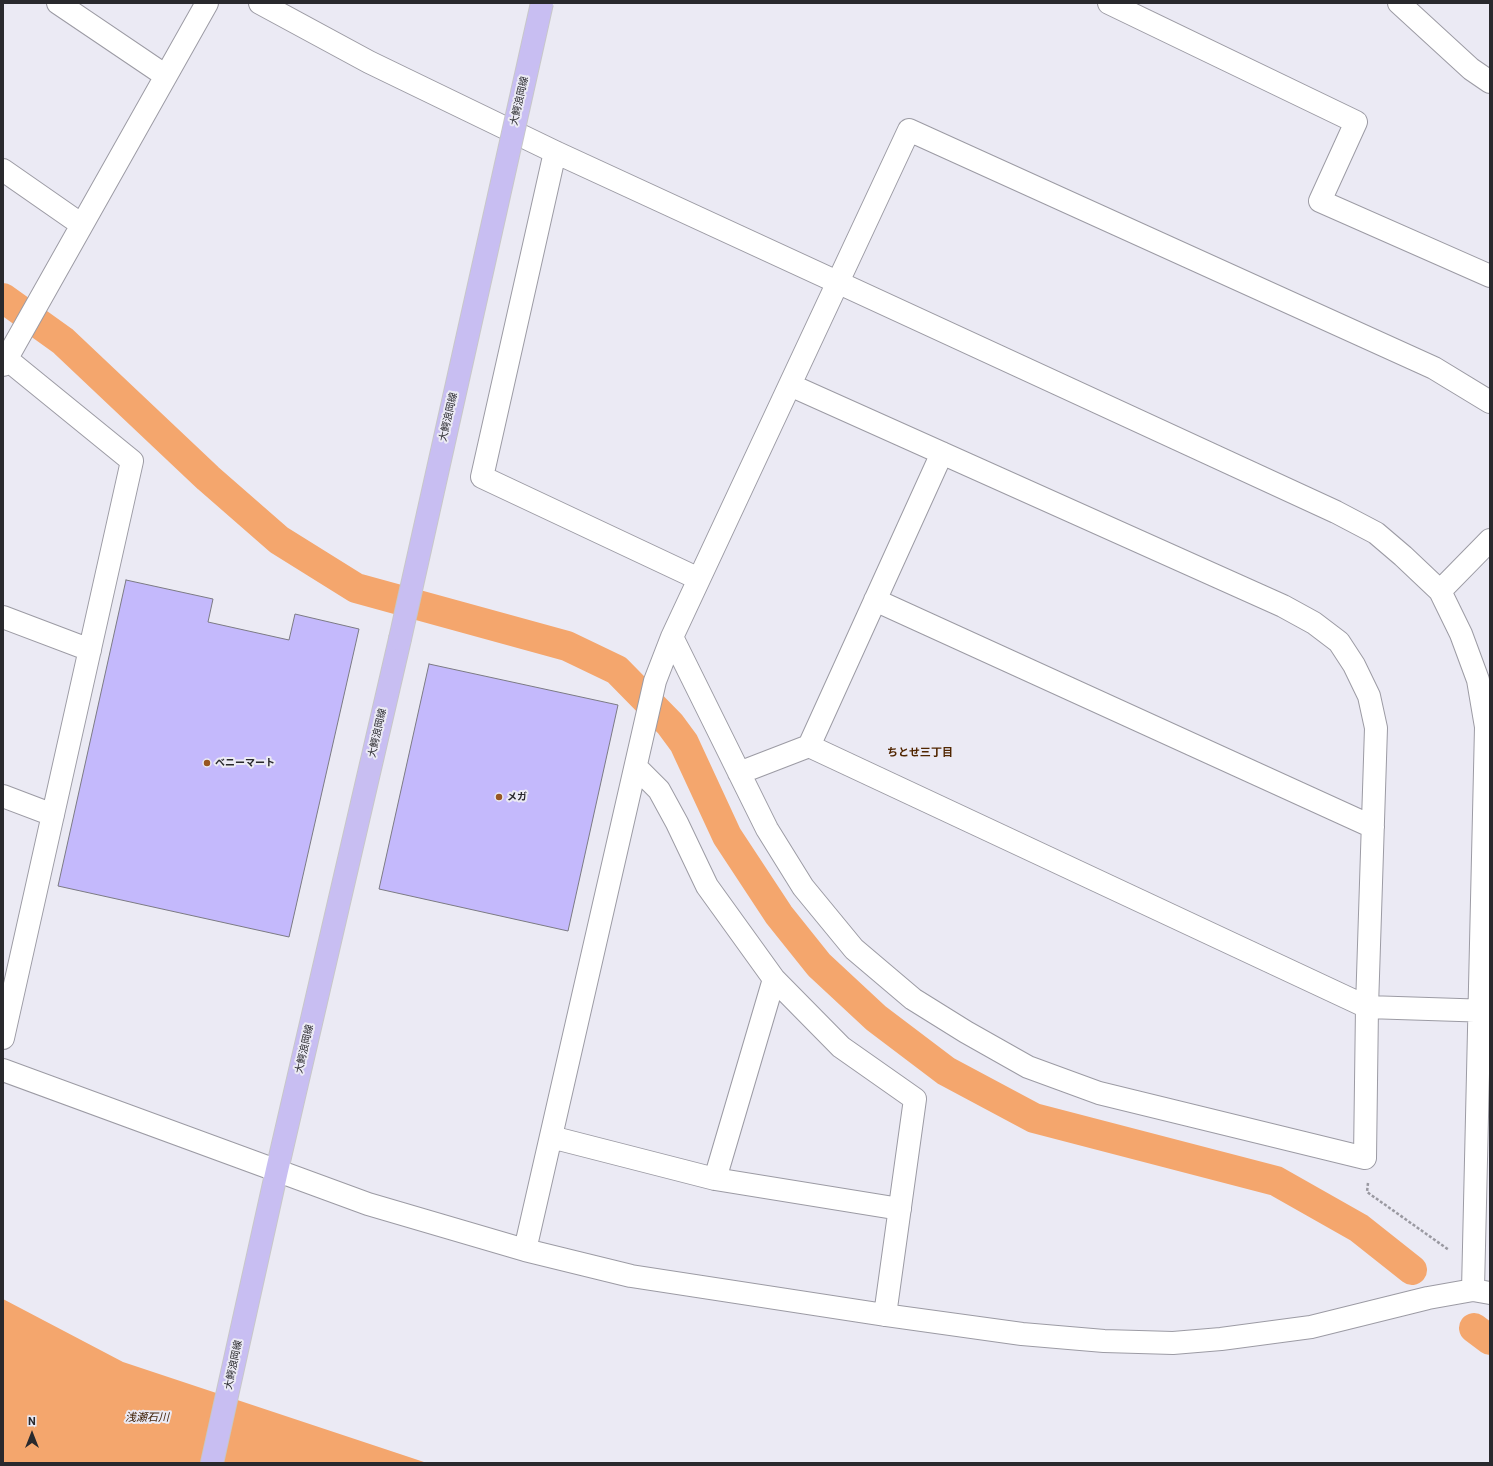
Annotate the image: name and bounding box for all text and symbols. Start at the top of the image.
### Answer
street label: 大鰐浪岡線 [509,75,531,127]
street label: 大鰐浪岡線 [438,391,460,443]
street label: 大鰐浪岡線 [367,707,389,759]
district label: ちとせ三丁目 [887,746,953,760]
place label: ベニーマート [215,757,275,769]
marker: ベニーマート [202,758,212,768]
place label: メガ [507,791,527,803]
marker: メガ [494,792,504,802]
street label: 大鰐浪岡線 [294,1023,316,1075]
street label: 大鰐浪岡線 [223,1339,245,1391]
water label: 浅瀬石川 [125,1411,169,1425]
north arrow [12,1414,52,1454]
text: N [28,1415,36,1428]

